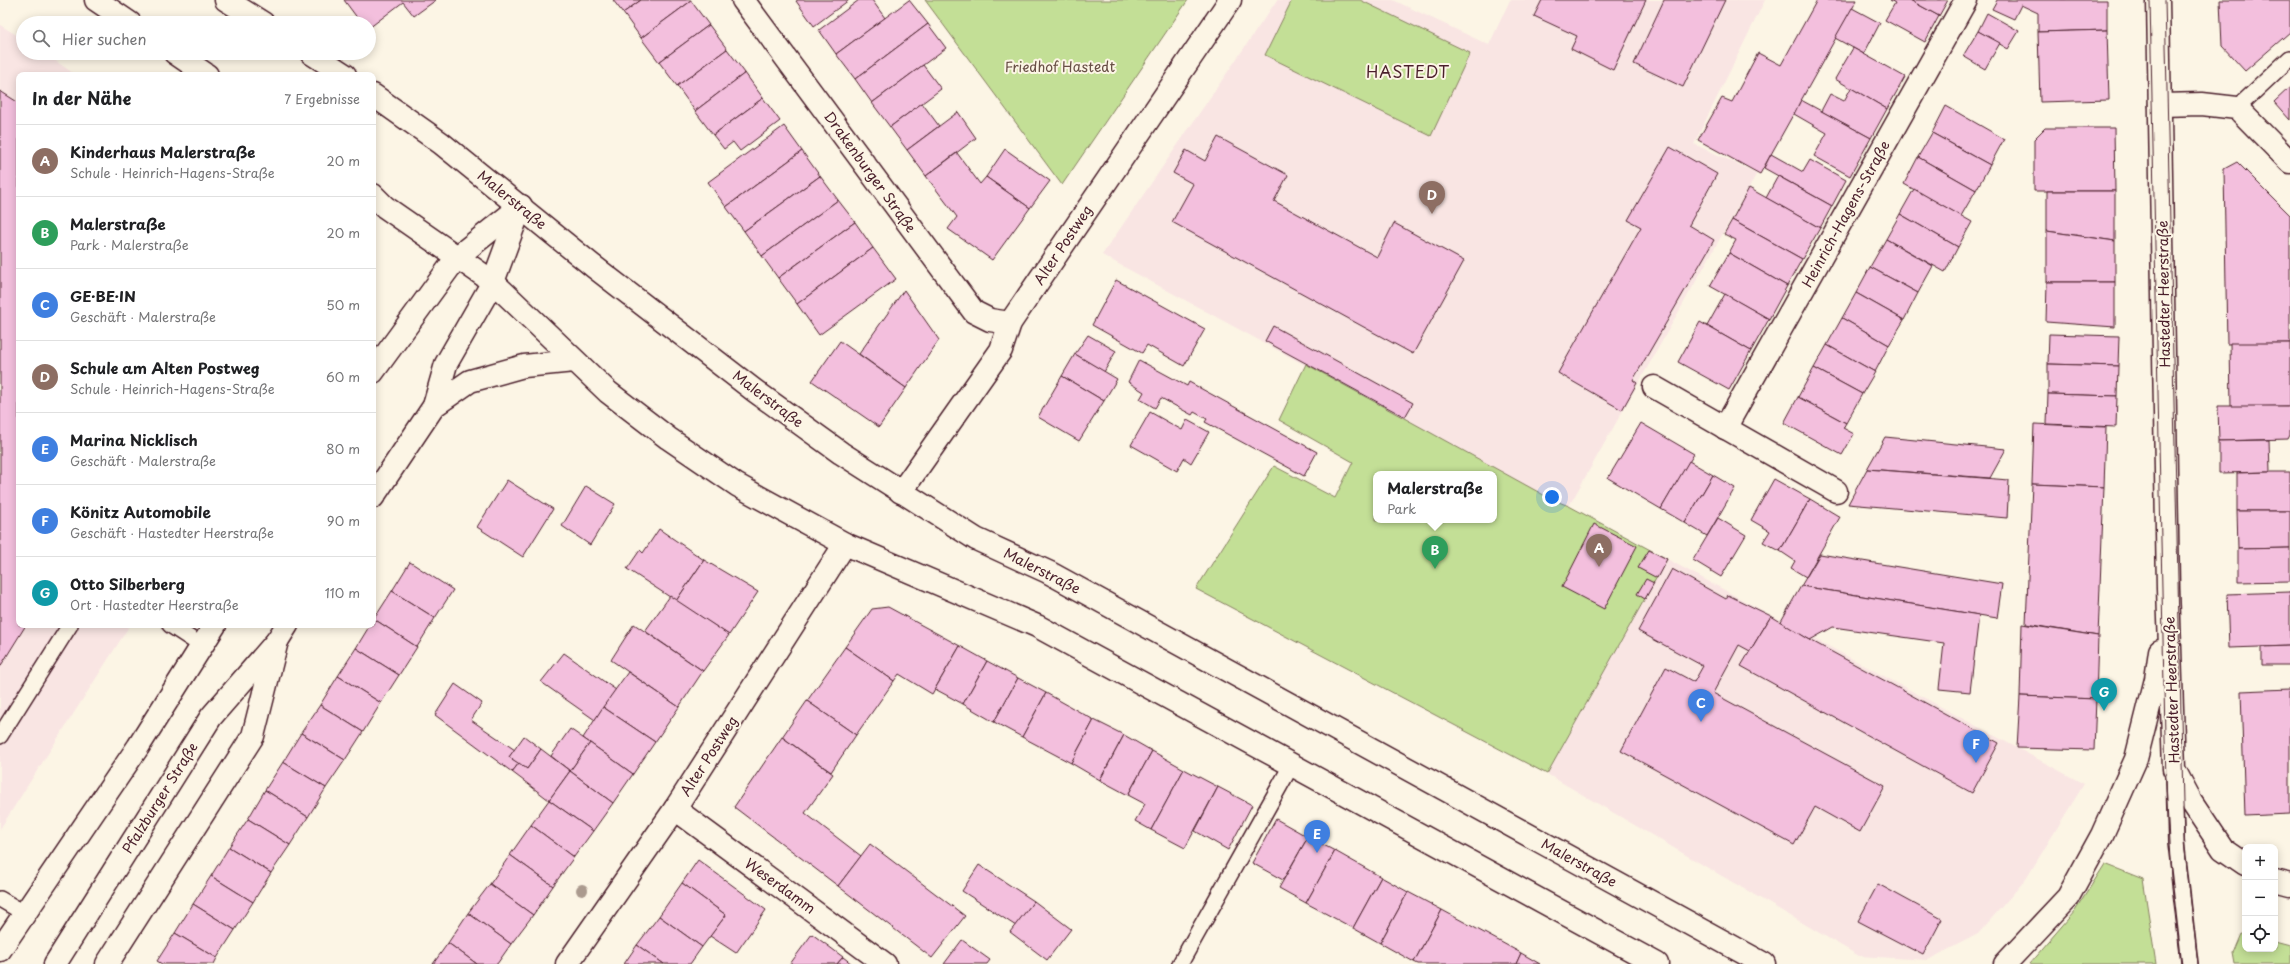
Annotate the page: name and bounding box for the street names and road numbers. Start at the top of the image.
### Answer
street label: Drakenburger Straße [819,107,922,237]
street label: Heinrich-Hagens-Straße [1796,136,1895,291]
street label: Malerstraße [473,165,551,234]
street label: Alter Postweg [1028,201,1097,289]
street label: Hastedter Heerstraße [2152,220,2175,368]
street label: Malerstraße [729,365,808,432]
street label: Malerstraße [1000,542,1084,599]
street label: Hastedter Heerstraße [2158,616,2185,764]
street label: Alter Postweg [675,711,742,800]
street label: Pfalzburger Straße [117,738,202,858]
street label: Malerstraße [1538,833,1621,892]
street label: Weserdamm [741,853,820,918]

